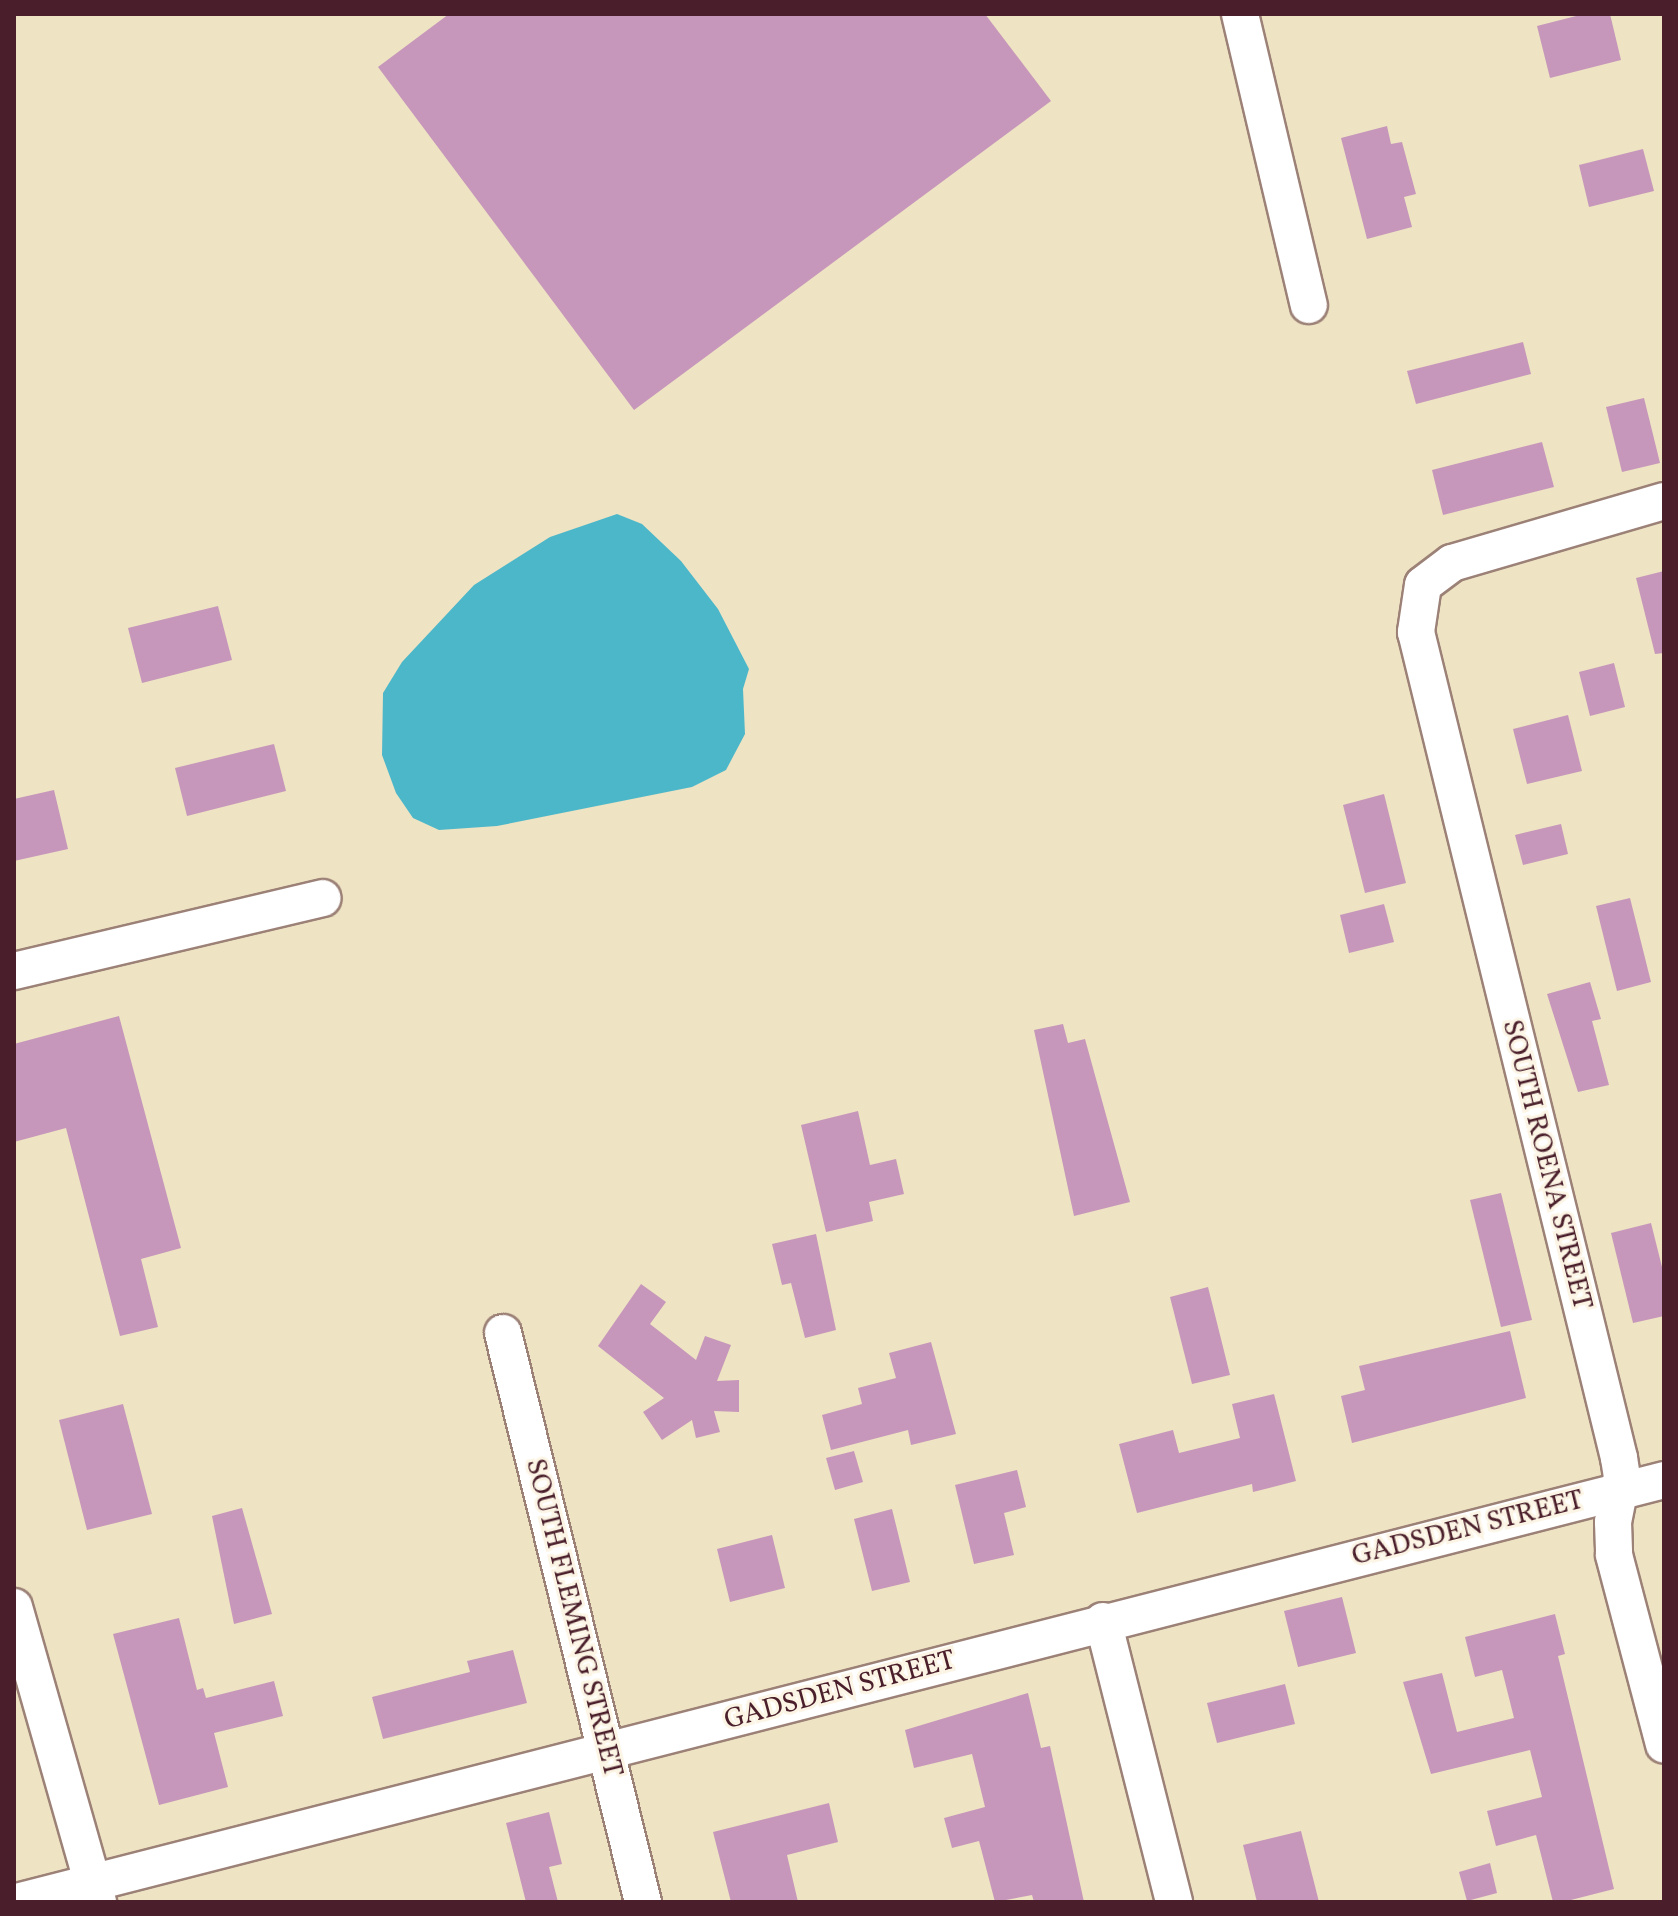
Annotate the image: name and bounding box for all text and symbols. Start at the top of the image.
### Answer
street label: SOUTH ROENA STREET [1494,1016,1598,1314]
street label: SOUTH FLEMING STREET [517,1455,629,1781]
street label: GADSDEN STREET [1349,1484,1587,1574]
street label: GADSDEN STREET [721,1644,959,1738]

